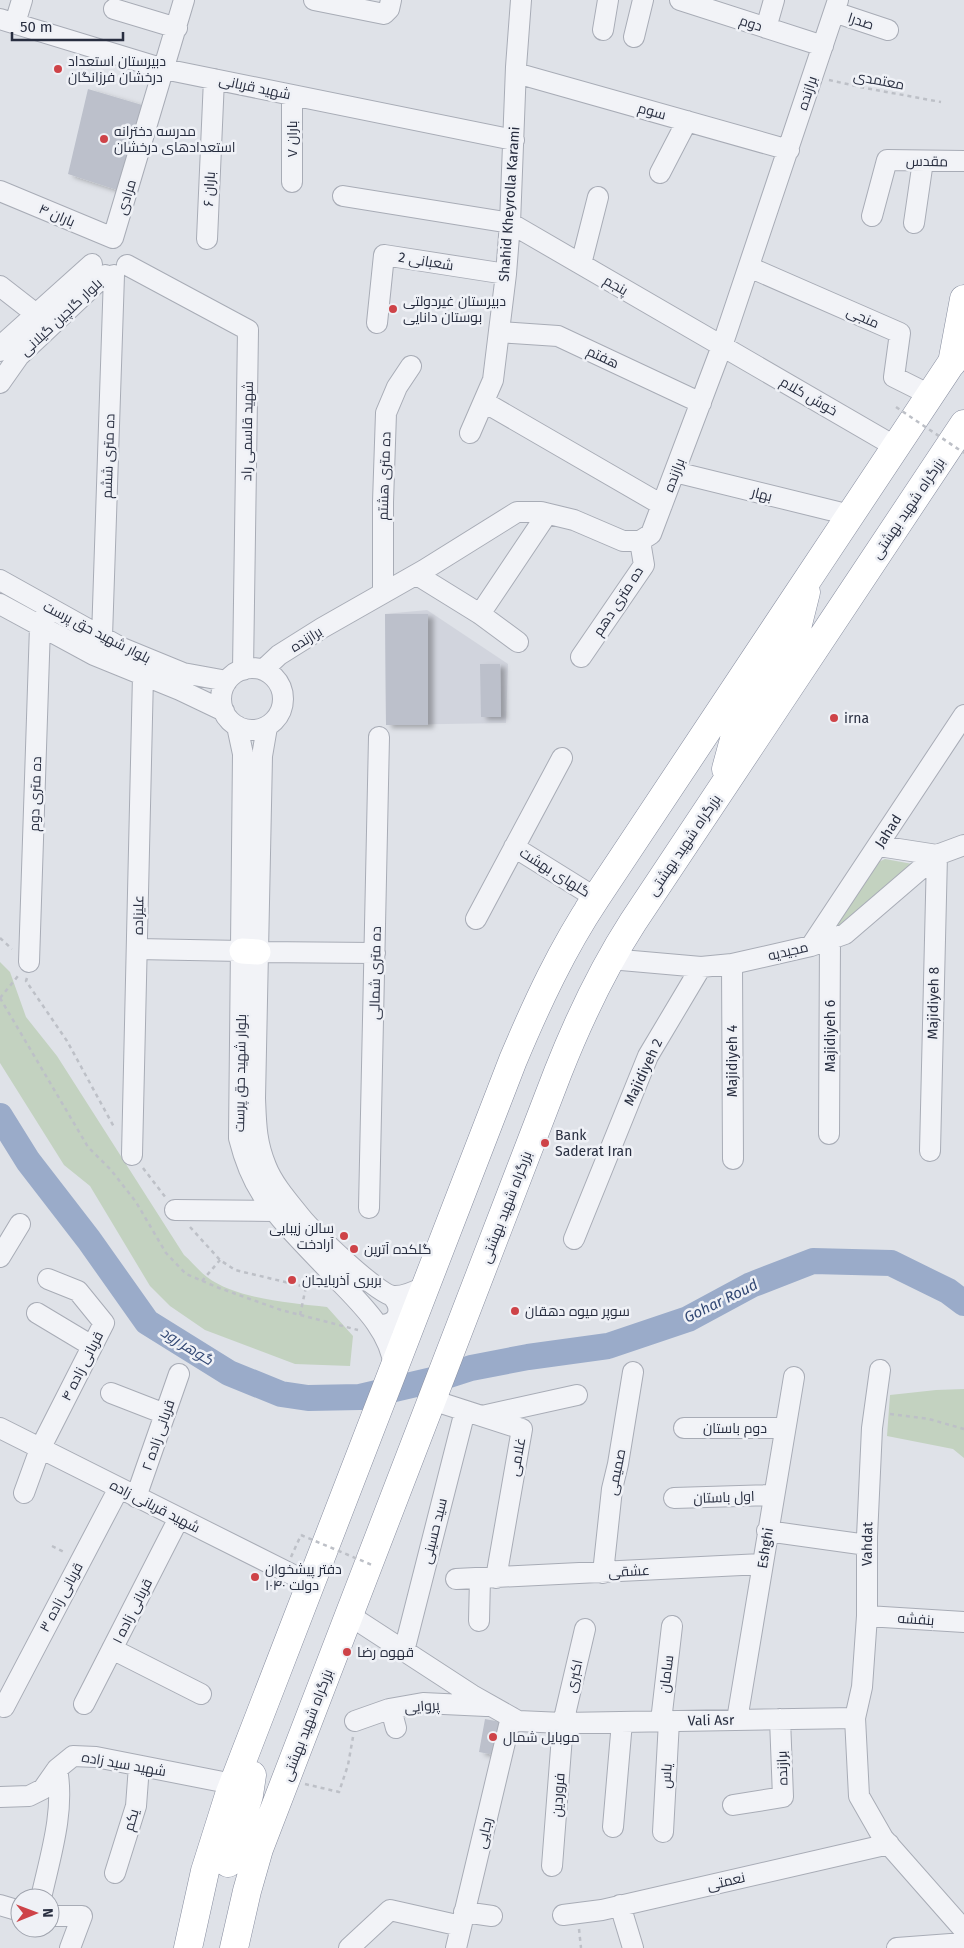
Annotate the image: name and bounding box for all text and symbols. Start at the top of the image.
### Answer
street label: صدرا [846,9,876,34]
scale bar [12,10,124,42]
street label: دوم [737,12,764,36]
text: 50 m [20,18,53,36]
place label: دبیرستان استعداد درخشان فرزانگان [68,53,166,86]
marker: دبیرستان استعداد درخشان فرزانگان [52,63,64,75]
street label: معتمدی [852,67,906,94]
street label: شهید قربانی [218,72,292,103]
street label: برازنده [794,74,821,112]
street label: سوم [636,99,668,125]
street label: باران ۷ [284,120,301,158]
place label: مدرسه دخترانه استعدادهای درخشان [114,123,236,156]
street label: Shahid Kheyrolla Karami [496,126,523,282]
marker: مدرسه دخترانه استعدادهای درخشان [98,133,110,145]
street label: مقدس [906,153,948,170]
street label: باران ۶ [200,171,219,207]
street label: مرادی [113,177,140,217]
street label: باران ۴ [36,200,77,231]
street label: شعبانی 2 [397,249,455,274]
street label: پنجم [600,272,631,300]
street label: بلوار گلچین گیلانی [17,275,107,361]
place label: دبیرستان غیردولتی بوستان دانایی [403,293,506,326]
marker: دبیرستان غیردولتی بوستان دانایی [387,303,399,315]
street label: منجی [844,303,882,332]
street label: هفتم [584,343,622,373]
street label: خوش کلام [777,373,840,421]
street label: شهید قاسمی راد [238,381,257,481]
street label: ده متری ششم [99,413,119,499]
street label: ده متری هشتم [374,431,396,521]
street label: بزرگراه شهید بهشتی [868,454,949,562]
street label: برازنده [660,456,689,494]
street label: بهار [749,483,774,505]
street label: ده متری دهم [590,563,648,640]
street label: بلوار شهید حق پرست [40,598,153,668]
street label: برازنده [287,623,326,656]
place label: irna [844,710,869,727]
marker: irna [828,712,840,724]
street label: ده متری دوم [26,756,46,832]
street label: بزرگراه شهید بهشتی [644,791,725,899]
street label: Jahad [871,812,905,851]
street label: گلهای بهشت [516,844,593,901]
street label: علیزاده [130,895,147,935]
street label: ده متری شمالی [366,926,385,1020]
street label: مجیدیه [766,939,810,964]
street label: Majidiyeh 8 [924,966,943,1039]
street label: Majidiyeh 6 [822,1000,839,1072]
street label: بلوار شهید حق پرست [231,1014,251,1132]
street label: Majidiyeh 4 [724,1024,741,1097]
street label: Majidiyeh 2 [621,1036,666,1108]
place label: Bank Saderat Iran [555,1127,632,1160]
marker: Bank Saderat Iran [539,1137,551,1149]
street label: بزرگراه شهید بهشتی [477,1149,536,1266]
place label: سالن زیبایی آرادخت [269,1220,334,1253]
marker: سالن زیبایی آرادخت [338,1230,350,1242]
place label: گلکده آترین [364,1241,432,1258]
marker: گلکده آترین [348,1243,360,1255]
place label: بربری آذربایجان [302,1272,382,1289]
marker: بربری آذربایجان [286,1274,298,1286]
water label: Gohar Roud [681,1275,761,1327]
place label: سوپر میوه دهقان [525,1303,630,1321]
marker: سوپر میوه دهقان [509,1305,521,1317]
water label: گوهر رود [157,1323,217,1370]
street label: قربانی زاده ۴ [58,1329,107,1404]
street label: قربانی زاده ۲ [138,1397,179,1473]
street label: دوم باستان [703,1420,767,1438]
street label: غلامی [506,1436,529,1478]
street label: صمیمی [604,1447,629,1497]
street label: شهید قربانی زاده [107,1476,203,1536]
street label: اول باستان [693,1488,755,1507]
street label: سید حسینی [418,1496,451,1566]
street label: Vahdat [859,1521,876,1566]
street label: Eshghi [754,1526,777,1570]
street label: قربانی زاده ۳ [36,1560,87,1635]
place label: دفتر پیشخوان دولت ۱۰۴۰ [265,1561,342,1594]
street label: عشقی [608,1562,650,1581]
marker: دفتر پیشخوان دولت ۱۰۴۰ [249,1571,261,1583]
street label: قربانی زاده ۱ [109,1576,156,1647]
street label: بنفشه [897,1610,935,1629]
place label: قهوه رضا [357,1644,414,1661]
marker: قهوه رضا [341,1646,353,1658]
street label: سامان [656,1654,677,1694]
street label: اکبری [562,1658,587,1694]
street label: بزرگراه شهید بهشتی [278,1667,337,1784]
street label: پروایی [404,1697,441,1717]
street label: Vali Asr [688,1712,735,1729]
place label: موبایل شمال [503,1729,580,1746]
marker: موبایل شمال [487,1731,499,1743]
street label: شهید سید زاده [80,1749,167,1780]
street label: برازنده [773,1750,792,1786]
street label: یاس [657,1763,676,1789]
street label: فروردین [548,1772,569,1818]
street label: یکم [120,1807,144,1833]
street label: رجایی [473,1816,496,1850]
street label: نعمتی [705,1869,747,1894]
north arrow [10,1888,60,1938]
text: N [39,1908,56,1918]

